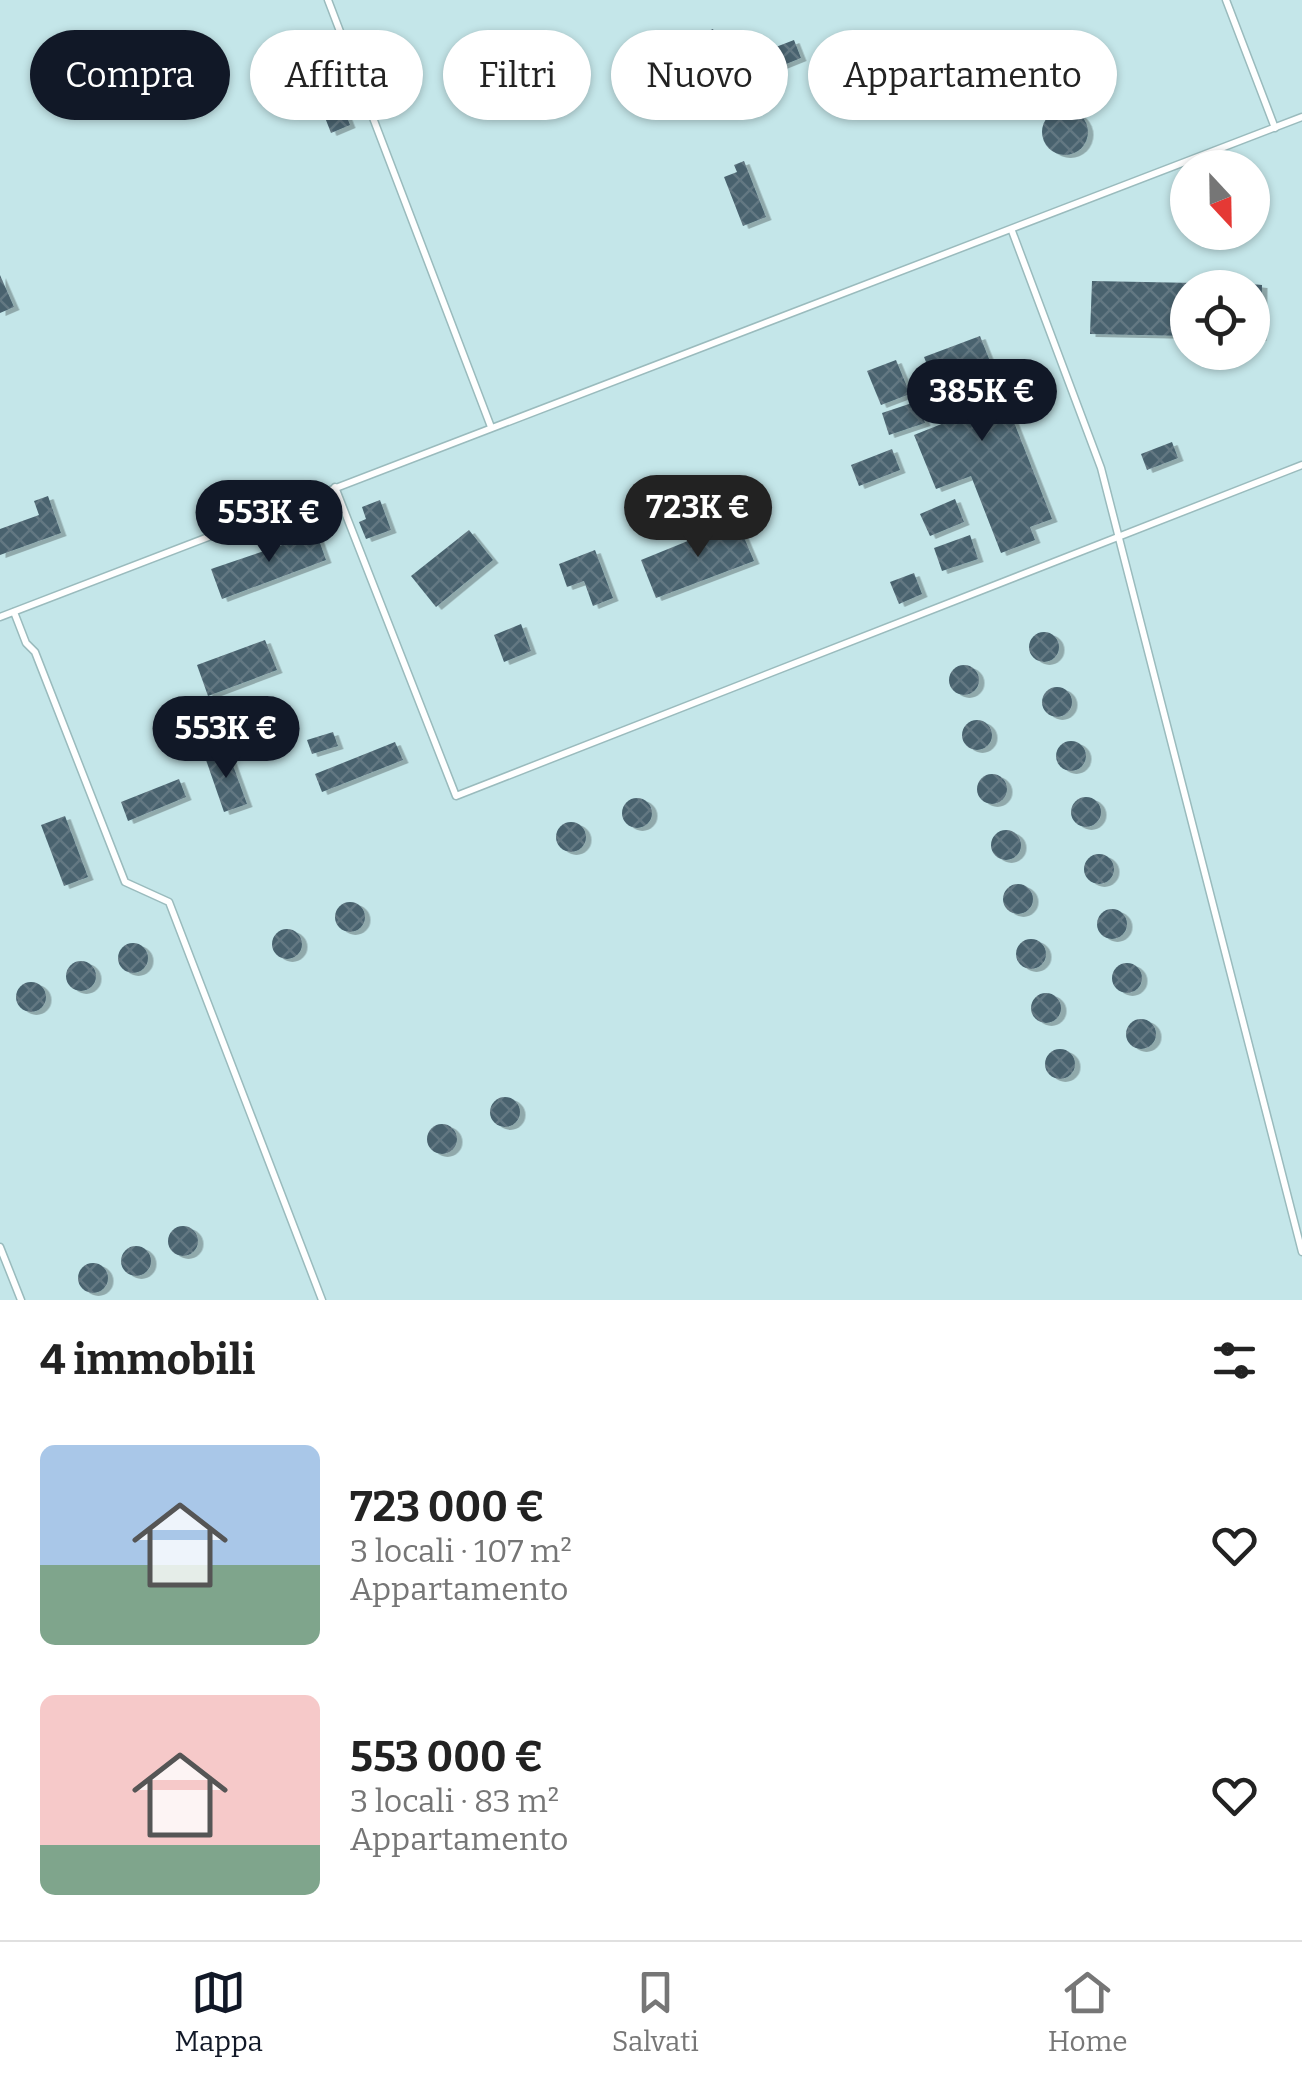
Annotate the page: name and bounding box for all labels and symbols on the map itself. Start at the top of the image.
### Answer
north arrow [1170,150,1270,250]
pin: 385K € [901,359,1063,444]
pin: 723K € [617,475,779,560]
pin: 553K € [188,480,350,565]
pin: 553K € [145,696,307,781]

